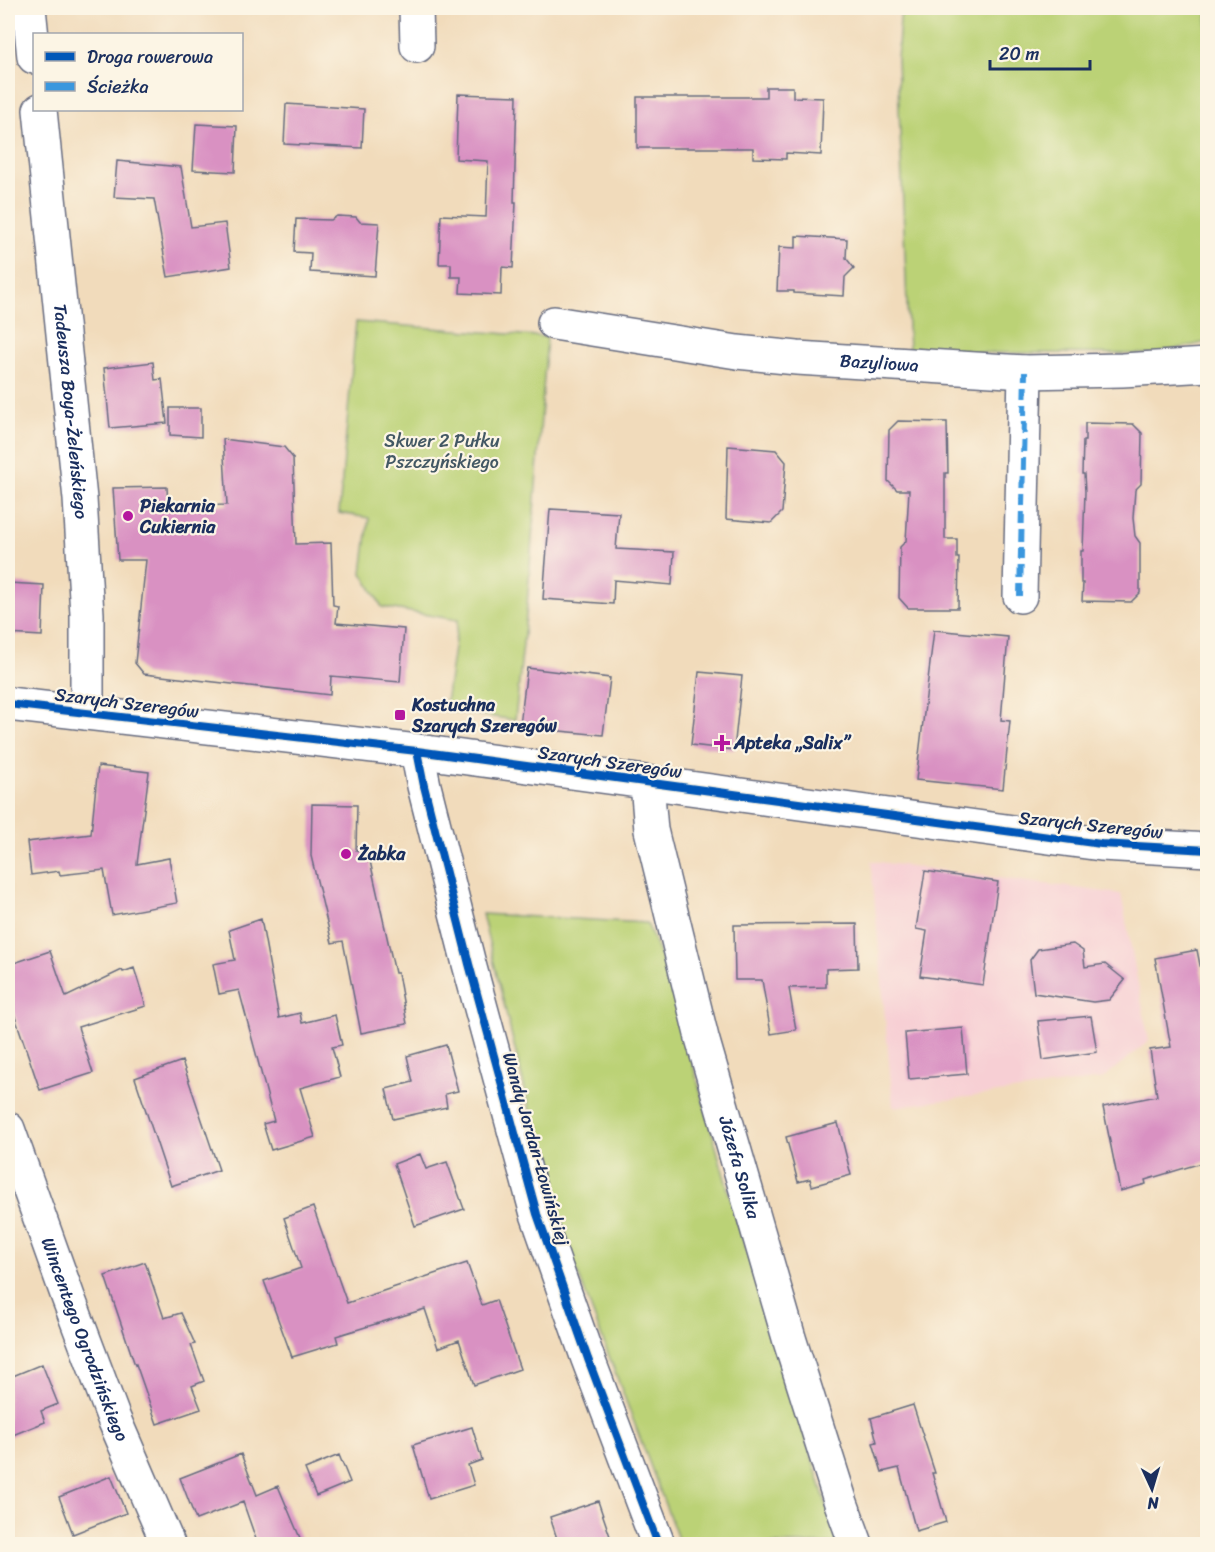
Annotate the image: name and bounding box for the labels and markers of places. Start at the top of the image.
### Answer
place label: Piekarnia Cukiernia [139,490,216,543]
marker: Piekarnia Cukiernia [121,509,135,523]
place label: Kostuchna Szarych Szeregów [411,689,558,742]
marker: Kostuchna Szarych Szeregów [393,708,407,722]
place label: Apteka „Salix” [733,727,851,759]
marker: Apteka „Salix” [715,736,729,750]
place label: Żabka [357,838,406,870]
marker: Żabka [339,847,353,861]

